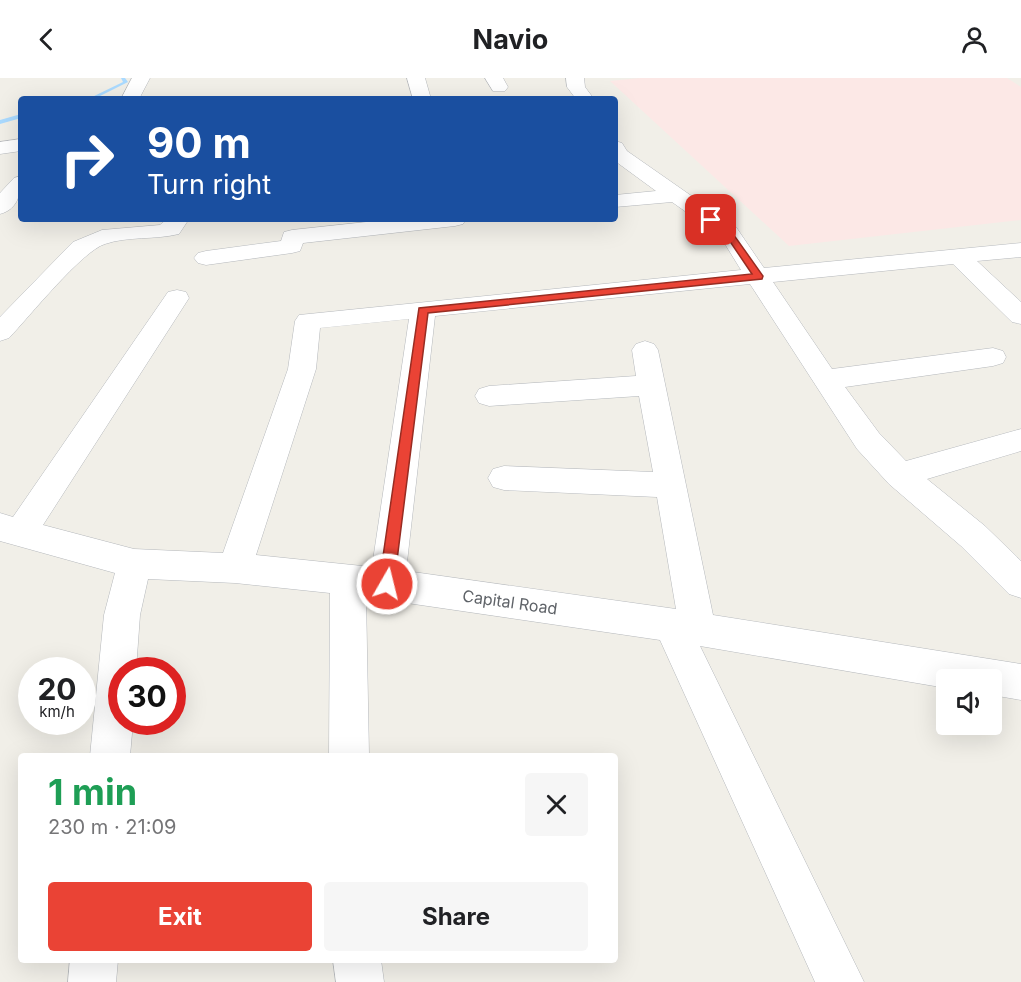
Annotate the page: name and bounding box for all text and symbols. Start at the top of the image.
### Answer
icon: back [30,23,63,56]
text: Navio [473,23,548,56]
icon: person [958,23,991,56]
text: 90 m [147,117,251,168]
icon: right [48,120,126,198]
text: Turn right [147,168,271,201]
pin [685,194,736,245]
icon: arrive [694,203,727,236]
position arrow [355,552,419,616]
street label: Capital Road [461,585,559,619]
speed limit sign: 30 [108,657,186,735]
map controls [936,669,1002,735]
button: sound [936,669,1002,735]
text: 20 [37,671,77,707]
text: km/h [39,702,75,721]
text: 1 min [48,770,137,814]
button: close [525,773,588,836]
text: 230 m · 21:09 [48,815,176,839]
button: Exit [48,882,312,951]
button: Share [324,882,588,951]

